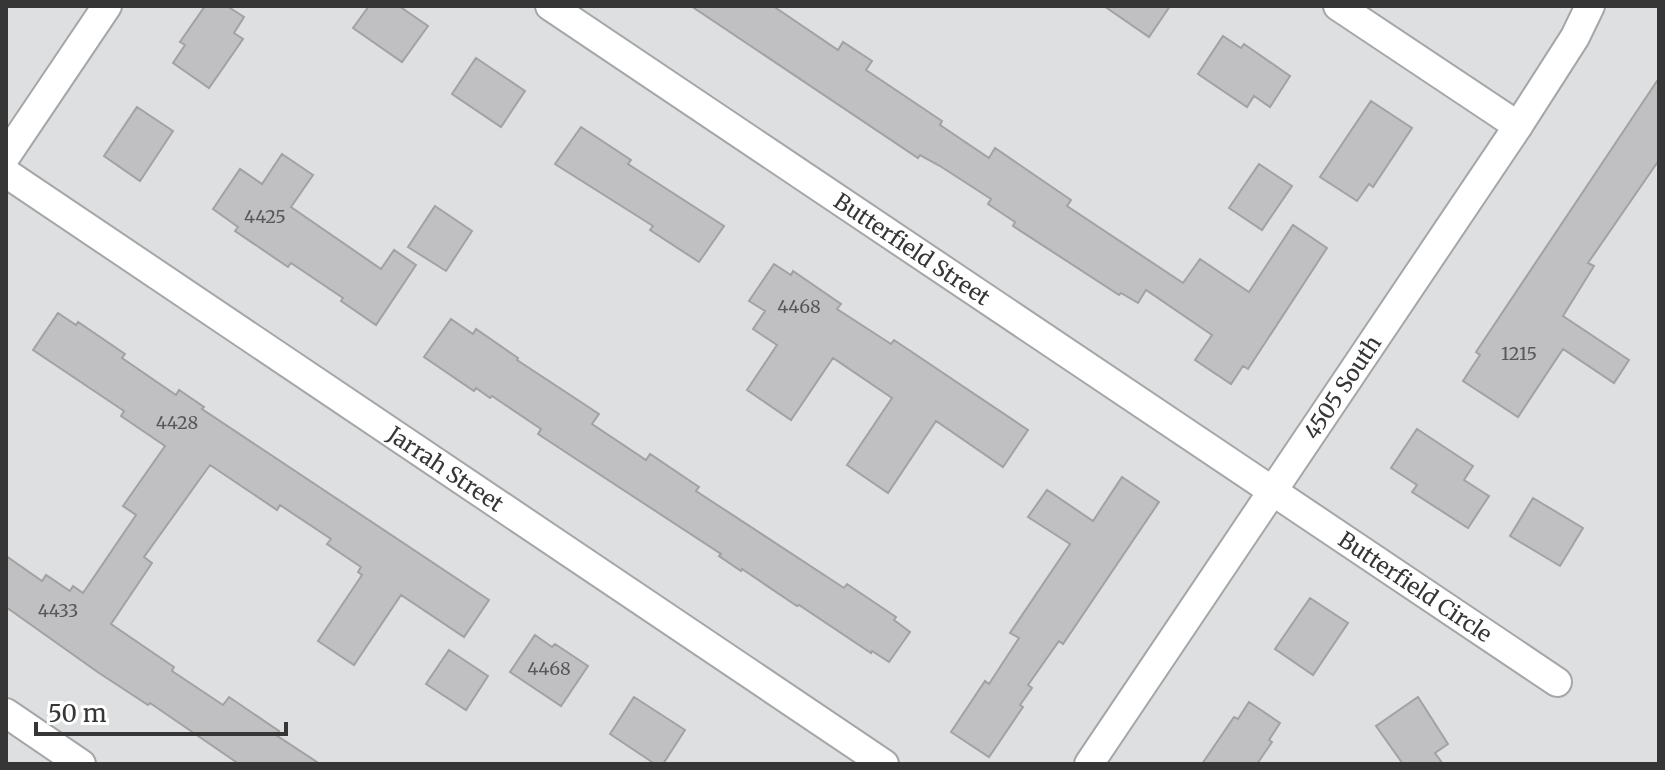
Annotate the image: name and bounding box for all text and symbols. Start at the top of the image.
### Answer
street label: Butterfield Street [829,187,996,312]
house number: 4425 [244,205,286,228]
house number: 4468 [777,295,821,318]
street label: 4505 South [1298,330,1387,444]
house number: 1215 [1501,342,1537,365]
house number: 4428 [156,411,198,434]
street label: Jarrah Street [382,420,509,518]
street label: Butterfield Circle [1333,525,1497,648]
house number: 4433 [38,599,78,622]
house number: 4468 [527,657,571,680]
scale bar [36,686,286,736]
text: 50 m [48,698,107,729]

